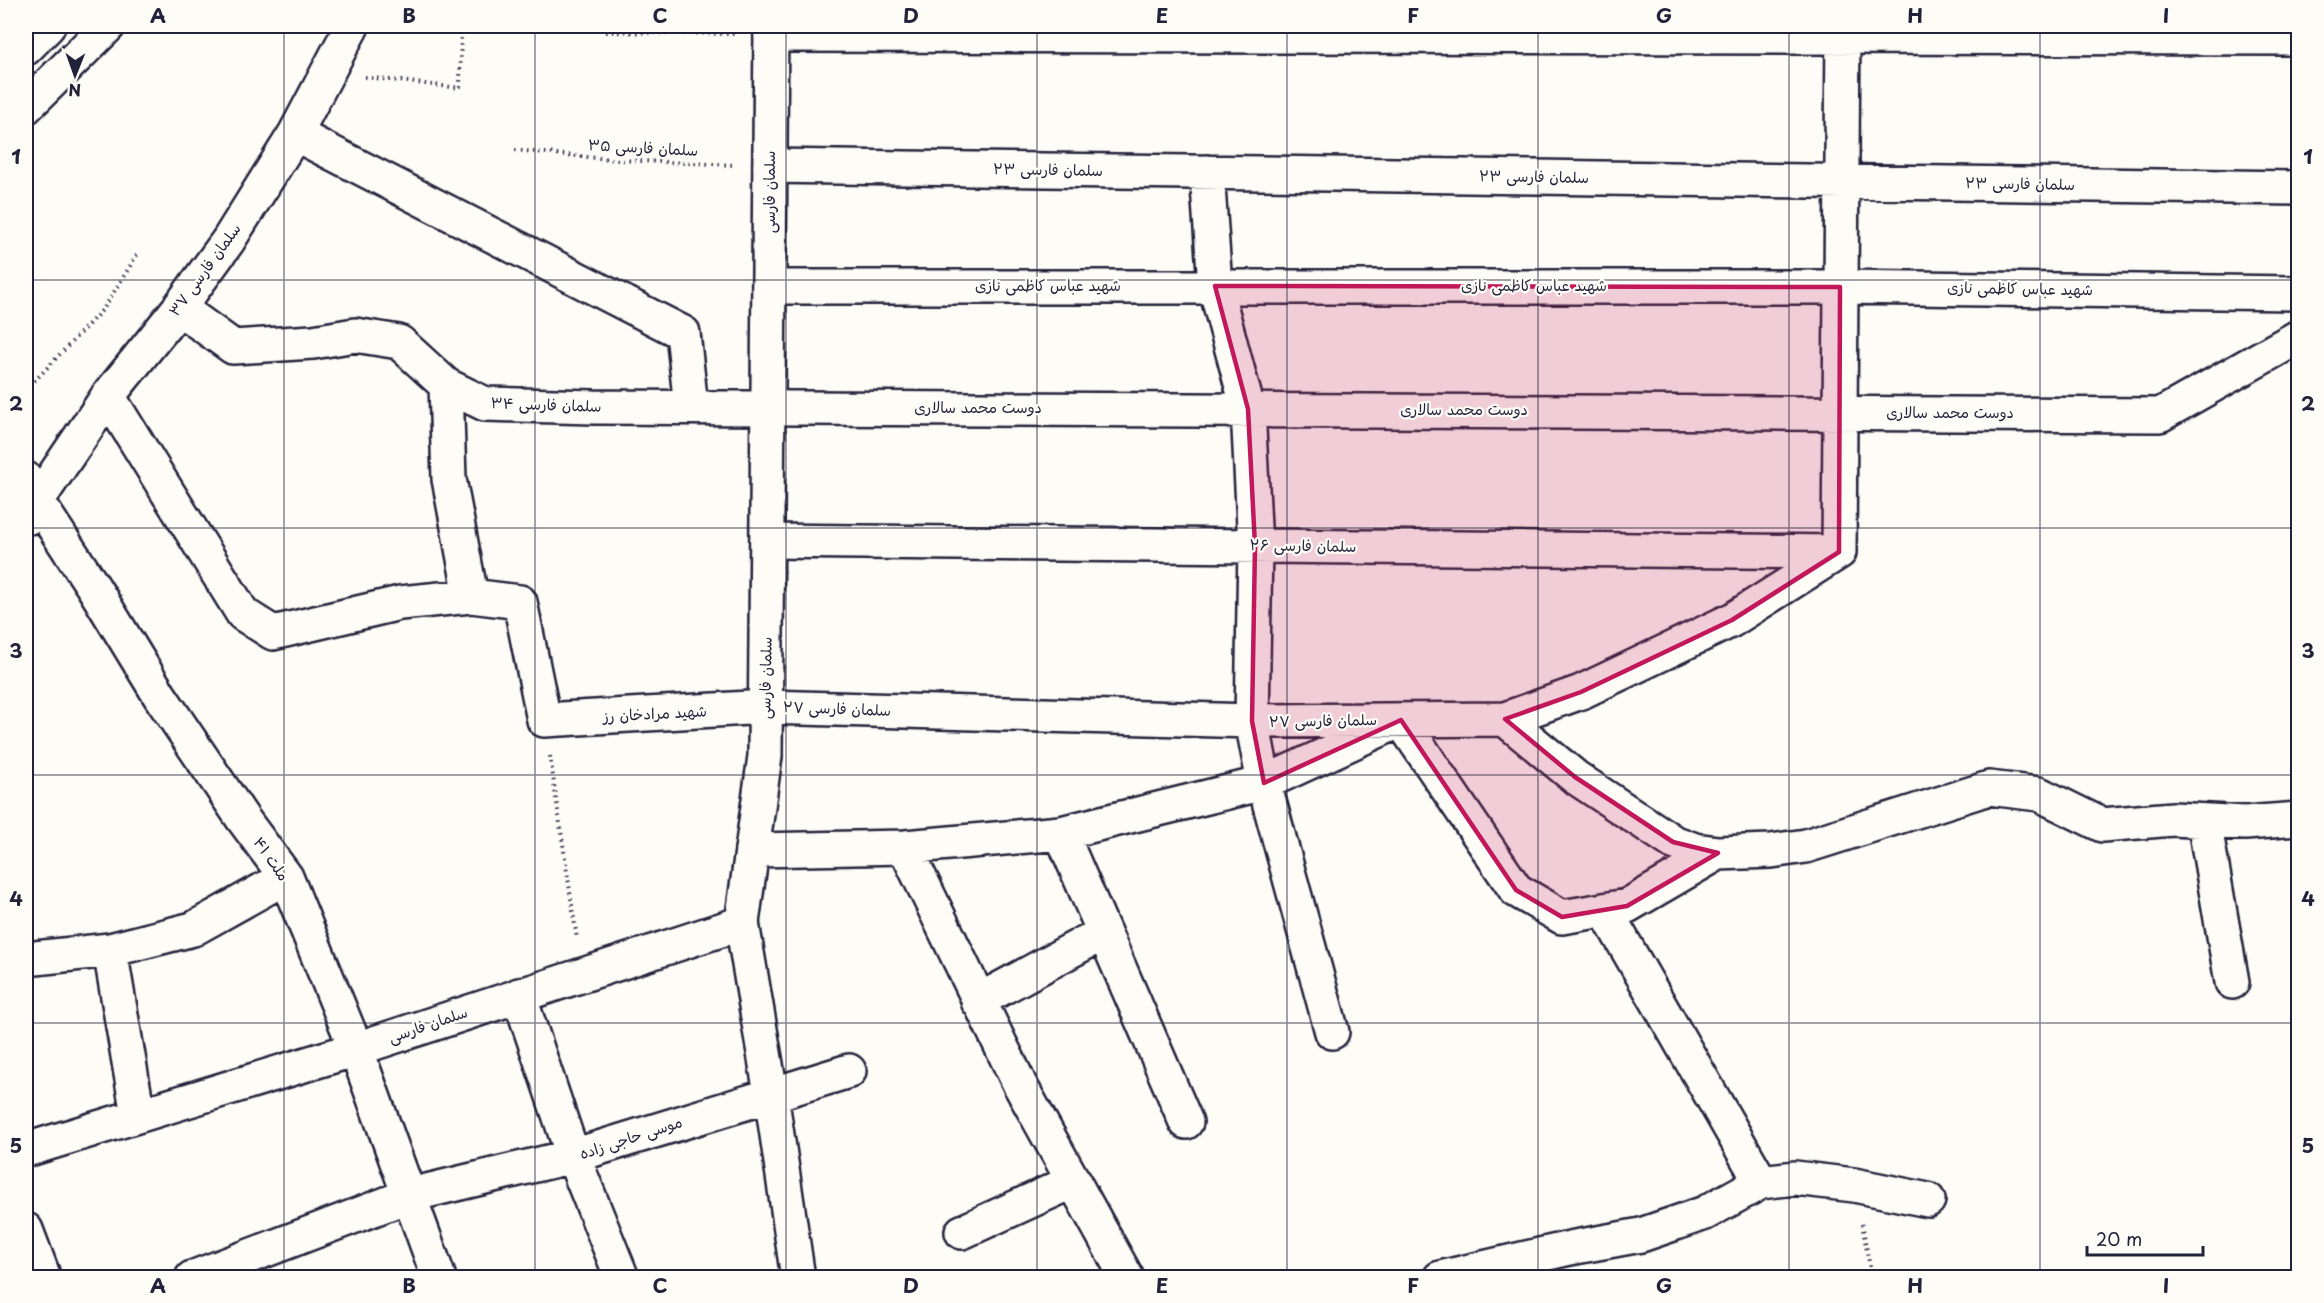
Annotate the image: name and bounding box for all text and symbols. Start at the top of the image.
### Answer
text: A [150,0,166,30]
text: B [402,0,416,30]
text: C [652,0,668,30]
text: D [903,0,919,30]
text: E [1156,0,1168,30]
text: F [1407,0,1419,30]
text: G [1656,0,1672,30]
text: H [1907,0,1923,30]
text: I [2163,0,2169,30]
north arrow [45,45,105,105]
text: N [68,79,81,103]
street label: سلمان فارسی ۳۵ [588,132,699,161]
text: 1 [11,141,21,171]
text: 1 [2303,141,2313,171]
street label: سلمان فارسی [757,151,780,233]
street label: سلمان فارسی ۲۳ [993,156,1103,181]
street label: سلمان فارسی ۲۳ [1479,163,1589,188]
street label: سلمان فارسی ۲۳ [1965,170,2075,195]
street label: سلمان فارسی ۳۷ [162,218,245,320]
street label: شهید عباس کاظمی نازی [975,273,1121,296]
street label: شهید عباس کاظمی نازی [1461,273,1607,296]
street label: شهید عباس کاظمی نازی [1947,275,2093,300]
text: 2 [9,388,23,418]
text: 2 [2301,388,2315,418]
street label: سلمان فارسی ۳۴ [490,390,602,417]
street label: دوست محمد سالاری [914,395,1042,418]
street label: دوست محمد سالاری [1400,397,1528,420]
street label: دوست محمد سالاری [1886,400,2014,423]
street label: سلمان فارسی ۲۶ [1250,532,1357,557]
text: 3 [9,635,23,665]
text: 3 [2301,635,2315,665]
street label: سلمان فارسی [752,637,777,719]
street label: سلمان فارسی ۲۷ [783,694,891,721]
street label: شهید مرادخان رز [601,698,707,727]
street label: سلمان فارسی ۲۷ [1269,707,1377,732]
street label: ملت ۴۱ [249,831,296,885]
text: 4 [9,883,23,913]
text: 4 [2301,883,2315,913]
street label: سلمان فارسی [385,999,470,1048]
street label: موسی حاجی زاده [576,1109,685,1164]
text: 5 [10,1130,22,1160]
text: 5 [2302,1130,2314,1160]
scale bar [2087,1219,2202,1257]
text: 20 m [2096,1225,2142,1252]
text: A [150,1270,166,1300]
text: B [402,1270,416,1300]
text: C [652,1270,668,1300]
text: D [903,1270,919,1300]
text: E [1156,1270,1168,1300]
text: F [1407,1270,1419,1300]
text: G [1656,1270,1672,1300]
text: H [1907,1270,1923,1300]
text: I [2163,1270,2169,1300]

